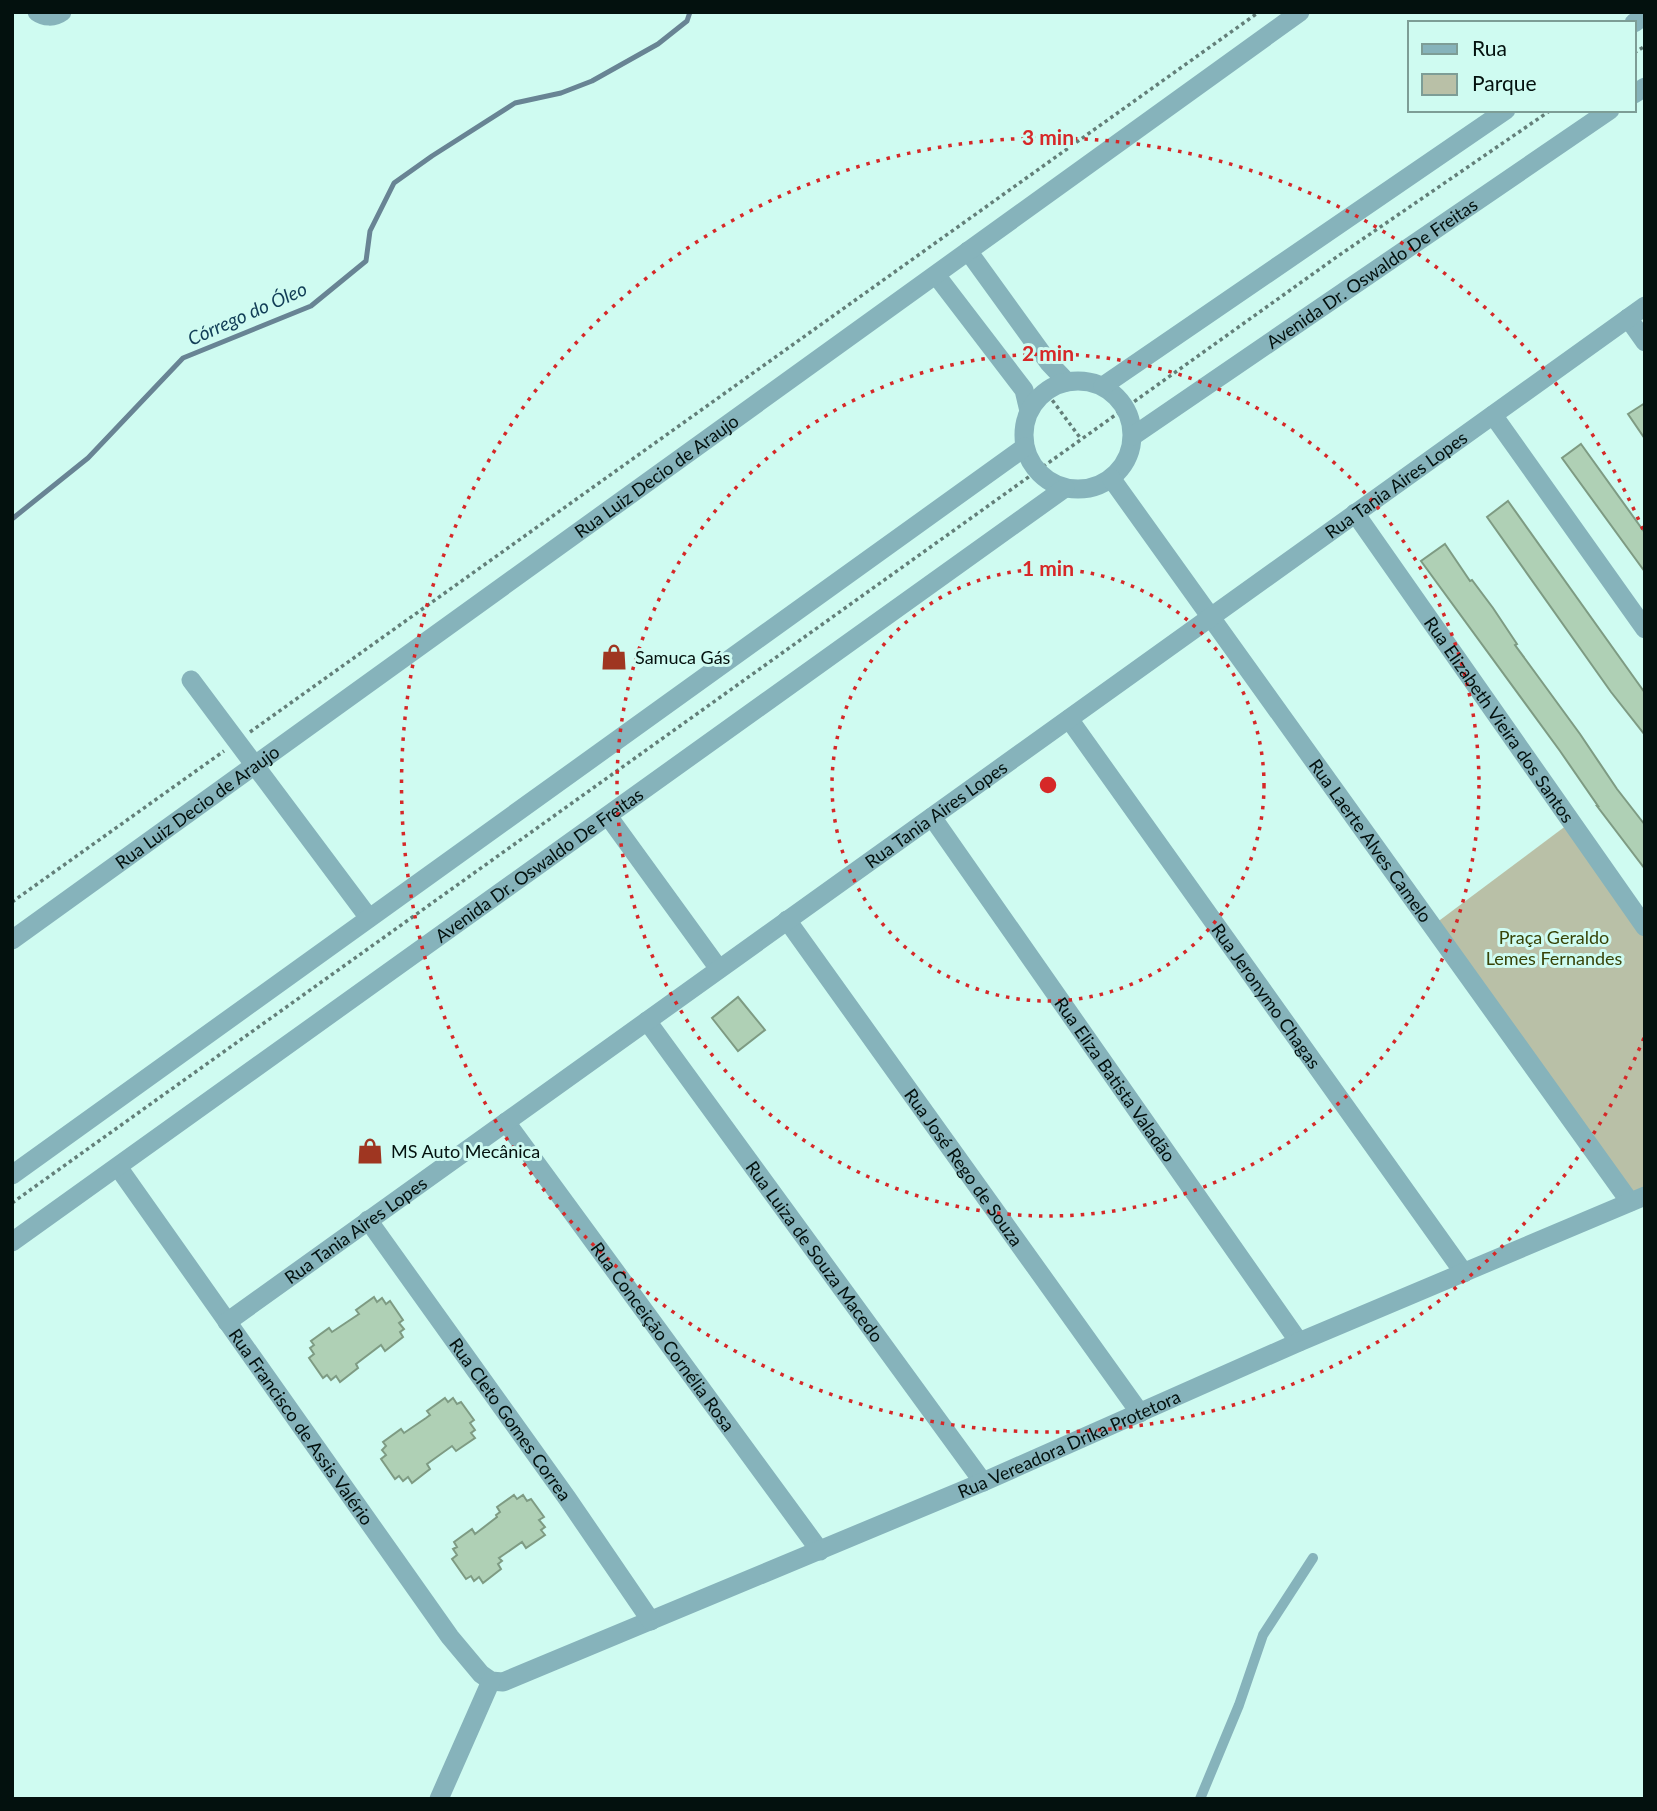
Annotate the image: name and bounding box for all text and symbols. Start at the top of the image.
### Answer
legend [1408,21,1636,112]
text: Rua [1472,35,1507,60]
text: Parque [1472,70,1537,95]
text: 3 min [1022,124,1074,149]
street label: Avenida Dr. Oswaldo De Freitas [1262,193,1482,353]
water label: Córrego do Óleo [184,276,310,350]
text: 2 min [1022,340,1074,365]
street label: Rua Luiz Decio de Araujo [570,409,743,542]
street label: Rua Tania Aires Lopes [1321,426,1471,543]
text: 1 min [1022,555,1074,580]
street label: Rua Elizabeth Vieira dos Santos [1420,612,1579,827]
shop icon: Samuca Gás [599,642,629,672]
place label: Samuca Gás [635,646,731,668]
street label: Rua Luiz Decio de Araujo [111,740,283,873]
street label: Rua Laerte Alves Camelo [1305,754,1437,927]
street label: Rua Tania Aires Lopes [860,756,1011,872]
centre of rings [1036,773,1060,797]
street label: Avenida Dr. Oswaldo De Freitas [430,783,647,947]
street label: Rua Jeronymo Chagas [1207,919,1326,1073]
park label: Praça Geraldo Lemes Fernandes [1486,926,1623,969]
street label: Rua Eliza Batista Valadão [1050,993,1181,1166]
street label: Rua José Rego de Souza [900,1084,1028,1250]
shop icon: MS Auto Mecânica [355,1136,385,1166]
place label: MS Auto Mecânica [391,1140,540,1162]
street label: Rua Luiza de Souza Macedo [742,1156,888,1346]
street label: Rua Tania Aires Lopes [280,1172,431,1288]
street label: Rua Conceição Cornélia Rosa [587,1238,740,1436]
street label: Rua Francisco de Assis Valério [225,1324,378,1529]
street label: Rua Cleto Gomes Correa [445,1334,576,1505]
street label: Rua Vereadora Drika Protetora [954,1385,1184,1502]

